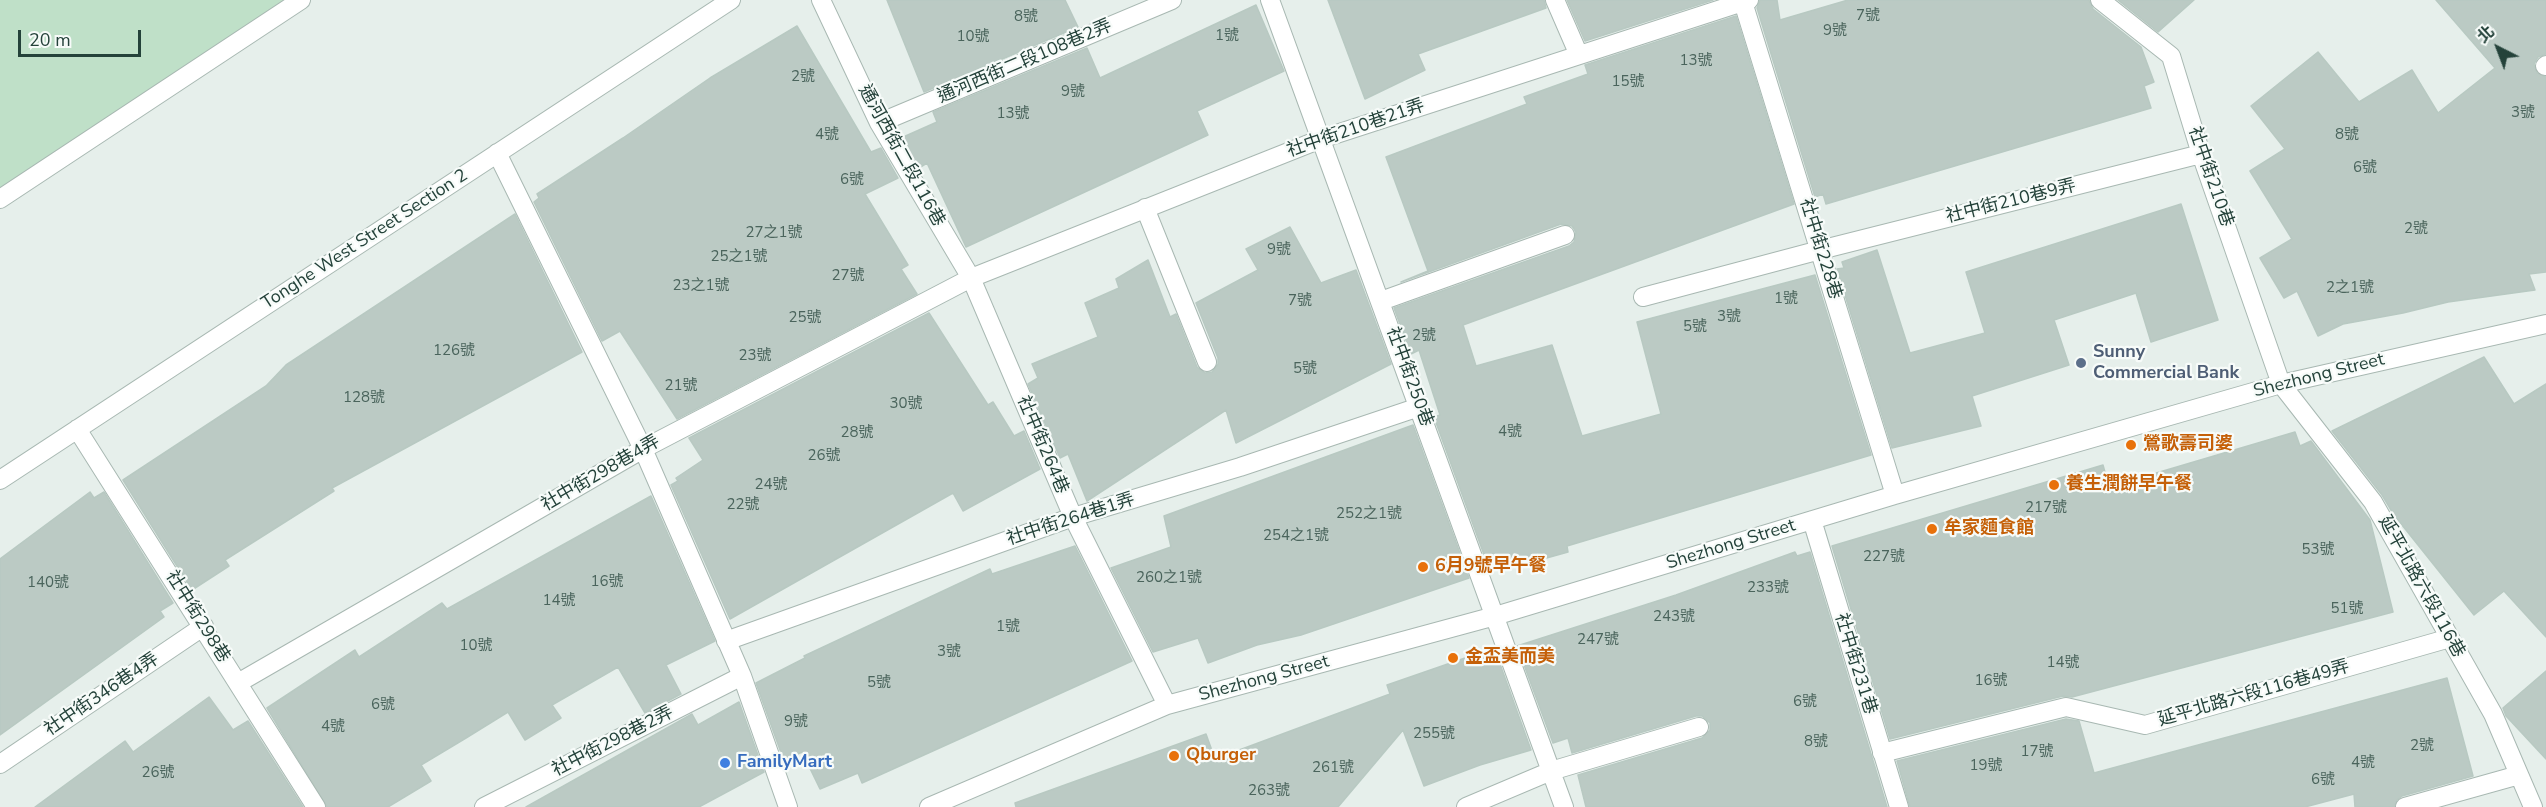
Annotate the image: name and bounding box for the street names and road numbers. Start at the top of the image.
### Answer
street label: 通河西街二段108巷2弄 [935,15,1115,109]
street label: 通河西街二段116巷 [853,81,949,231]
street label: 社中街210巷21弄 [1284,95,1428,163]
street label: 社中街210巷 [2183,124,2237,230]
street label: Tonghe West Street Section 2 [258,165,472,315]
street label: 社中街210巷9弄 [1944,175,2078,229]
street label: 社中街228巷 [1794,196,1846,302]
street label: 社中街250巷 [1381,324,1437,430]
street label: Shezhong Street [2251,349,2387,403]
street label: 社中街264巷 [1012,393,1072,497]
street label: 社中街298巷4弄 [538,431,664,517]
street label: 社中街264巷1弄 [1004,489,1138,551]
street label: 延平北路六段116巷 [2373,512,2469,662]
street label: Shezhong Street [1664,515,1798,575]
street label: 社中街298巷 [160,567,234,667]
street label: 社中街231巷 [1829,611,1881,717]
street label: 社中街346巷4弄 [41,649,163,741]
street label: Shezhong Street [1197,651,1331,707]
street label: 延平北路六段116巷49弄 [2156,656,2352,732]
street label: 社中街298巷2弄 [549,702,677,782]

